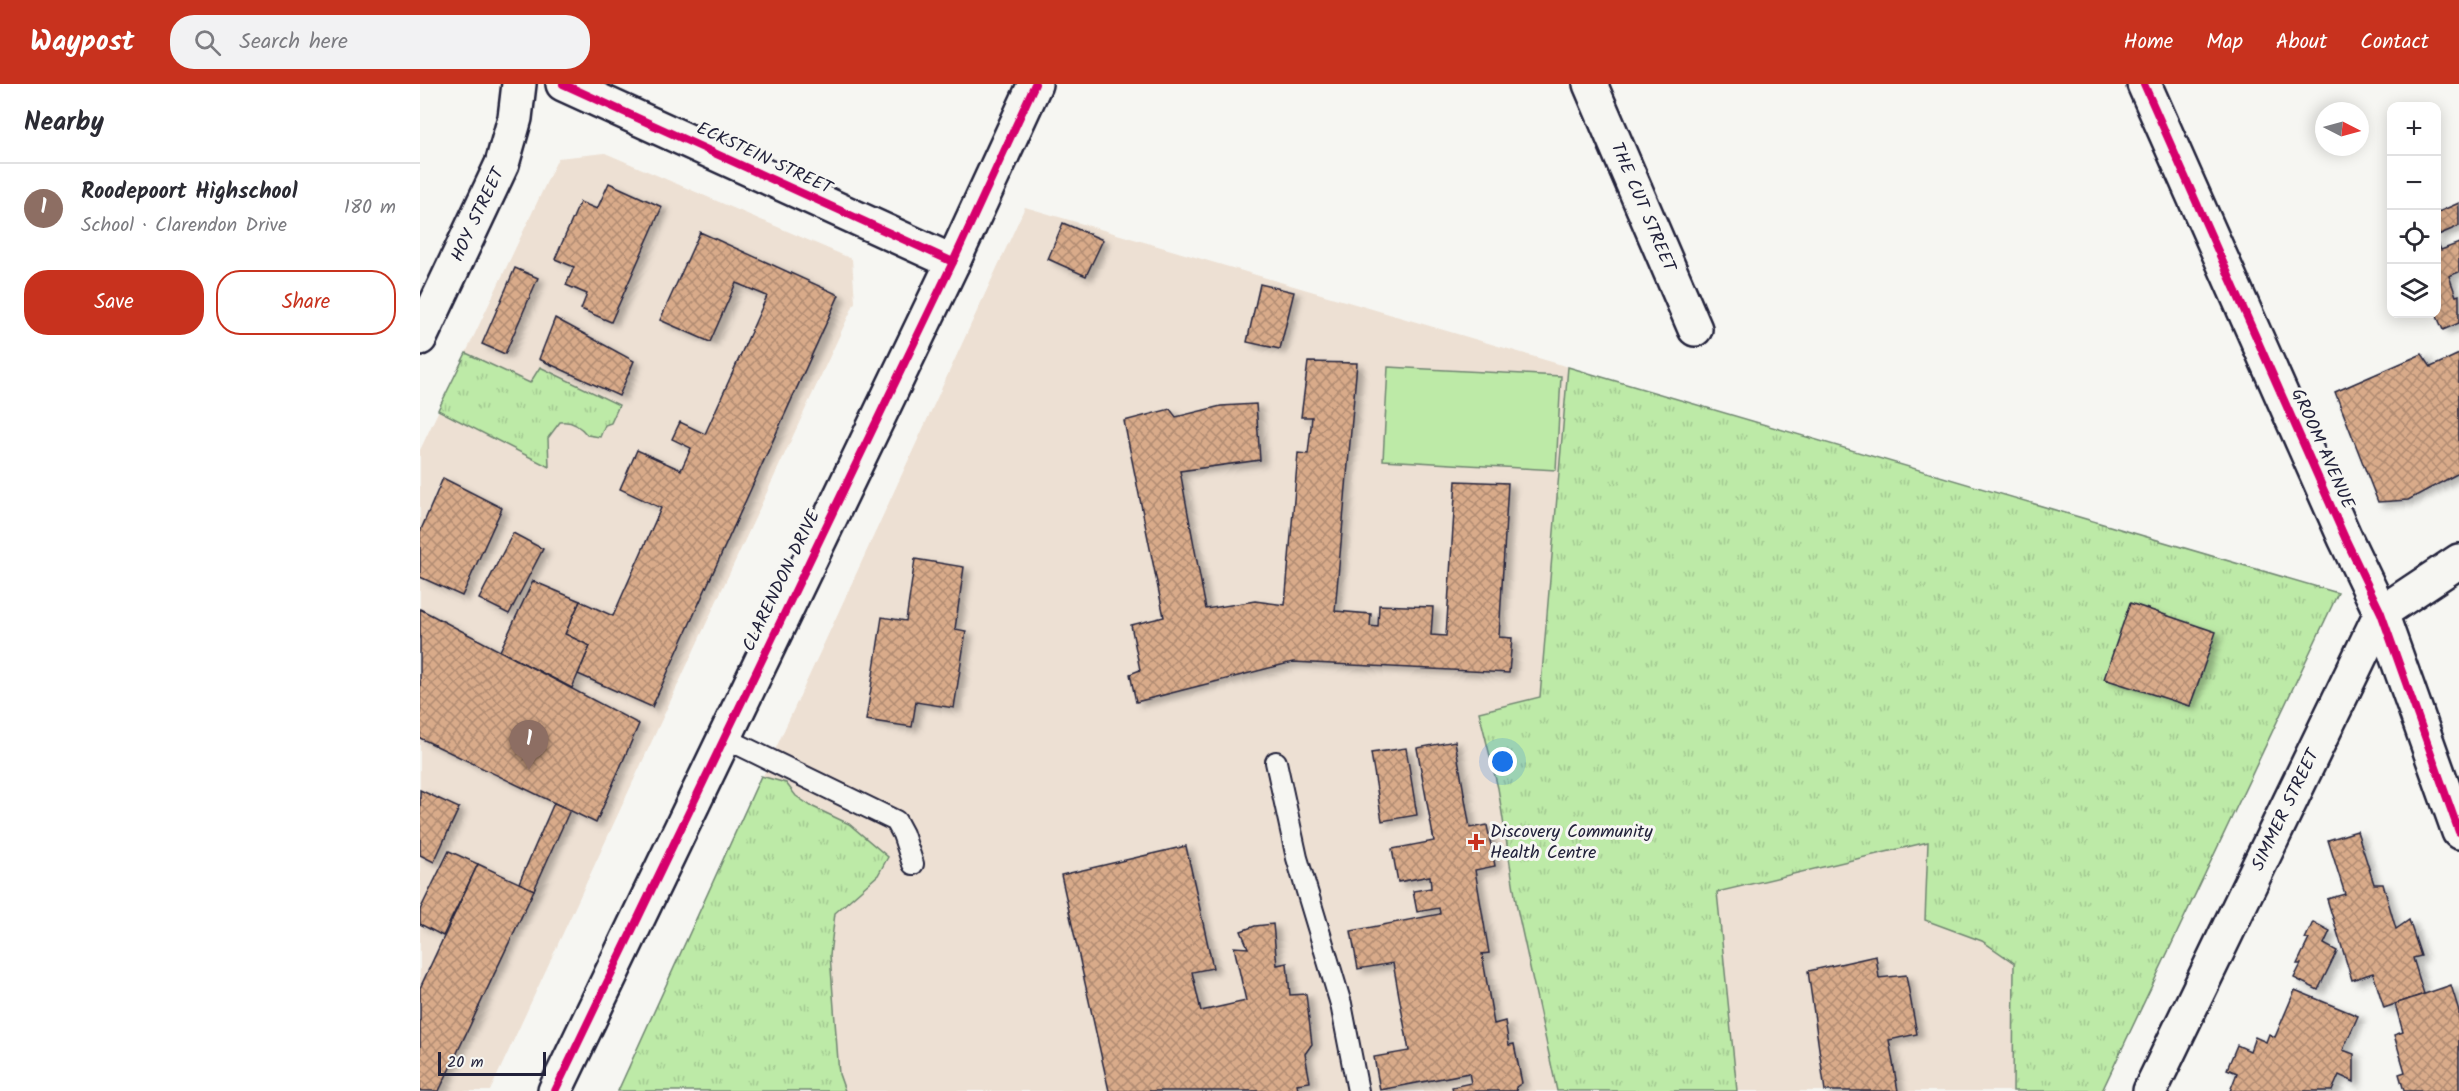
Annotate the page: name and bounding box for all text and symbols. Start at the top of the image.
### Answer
search box [170,15,590,69]
text: Waypost [30,20,134,65]
text: Search here [239,25,348,60]
icon: search [191,26,224,59]
text: Home [2124,26,2173,59]
text: Map [2206,26,2243,59]
text: About [2276,26,2327,59]
text: Contact [2360,26,2429,59]
text: Nearby [24,102,104,144]
north arrow [2315,102,2369,156]
map controls [2387,102,2441,318]
button: + [2387,102,2441,156]
street label: ECKSTEIN STREET [691,115,838,204]
street label: THE CUT STREET [1602,138,1684,278]
button: − [2387,156,2441,210]
street label: HOY STREET [443,162,513,267]
text: Roodepoort Highschool [81,175,297,210]
text: 1 [40,192,47,224]
text: 180 m [344,192,396,224]
text: School · Clarendon Drive [81,210,287,242]
button: locate [2387,210,2441,264]
button: layers [2387,264,2441,318]
button: Save [24,270,204,335]
button: Share [216,270,396,335]
street label: GROOM AVENUE [2282,384,2362,514]
street label: CLARENDON DRIVE [735,505,829,657]
pin: 1 [510,720,548,770]
street label: SIMMER STREET [2244,743,2328,876]
your location [1488,747,1517,776]
place label: Discovery Community Health Centre [1490,818,1653,868]
marker: Discovery Community Health Centre [1467,833,1485,851]
scale bar [438,1049,546,1076]
text: 20 m [447,1050,483,1075]

